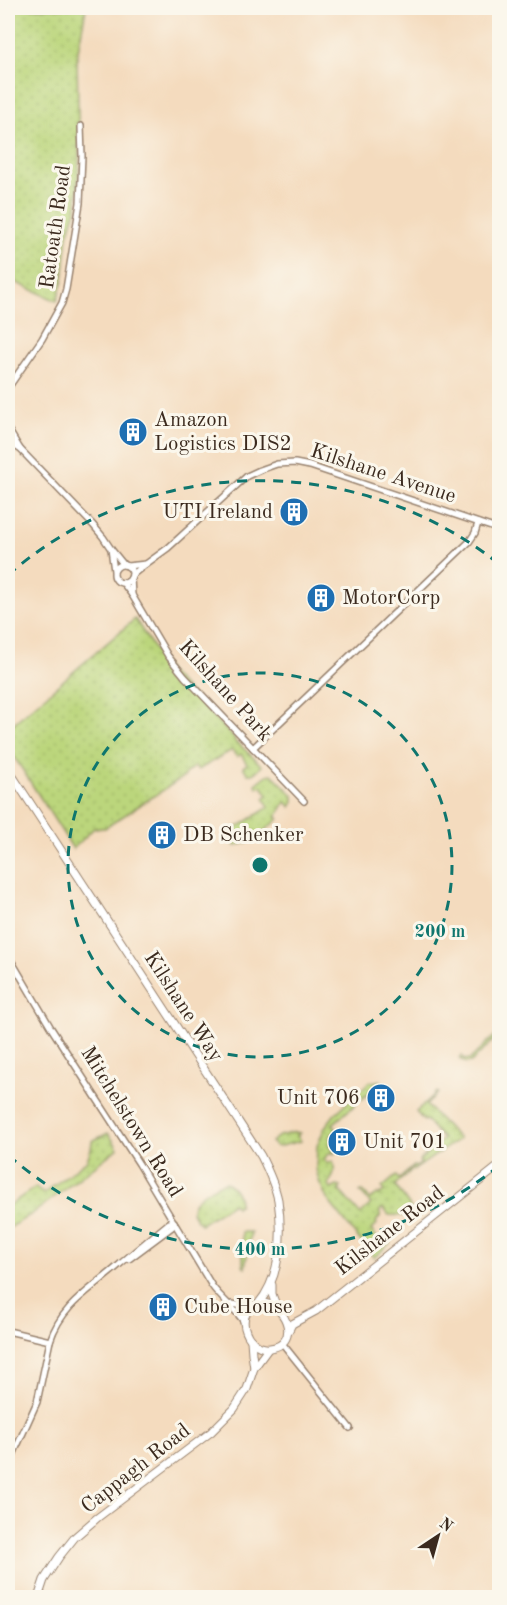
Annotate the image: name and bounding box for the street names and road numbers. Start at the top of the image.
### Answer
street label: Ratoath Road [37,164,75,290]
street label: Kilshane Avenue [308,441,458,507]
street label: Kilshane Park [174,636,276,746]
street label: Kilshane Way [140,948,226,1066]
street label: Mitchelstown Road [76,1043,186,1201]
street label: Kilshane Road [332,1182,448,1280]
street label: Cappagh Road [78,1420,195,1518]

